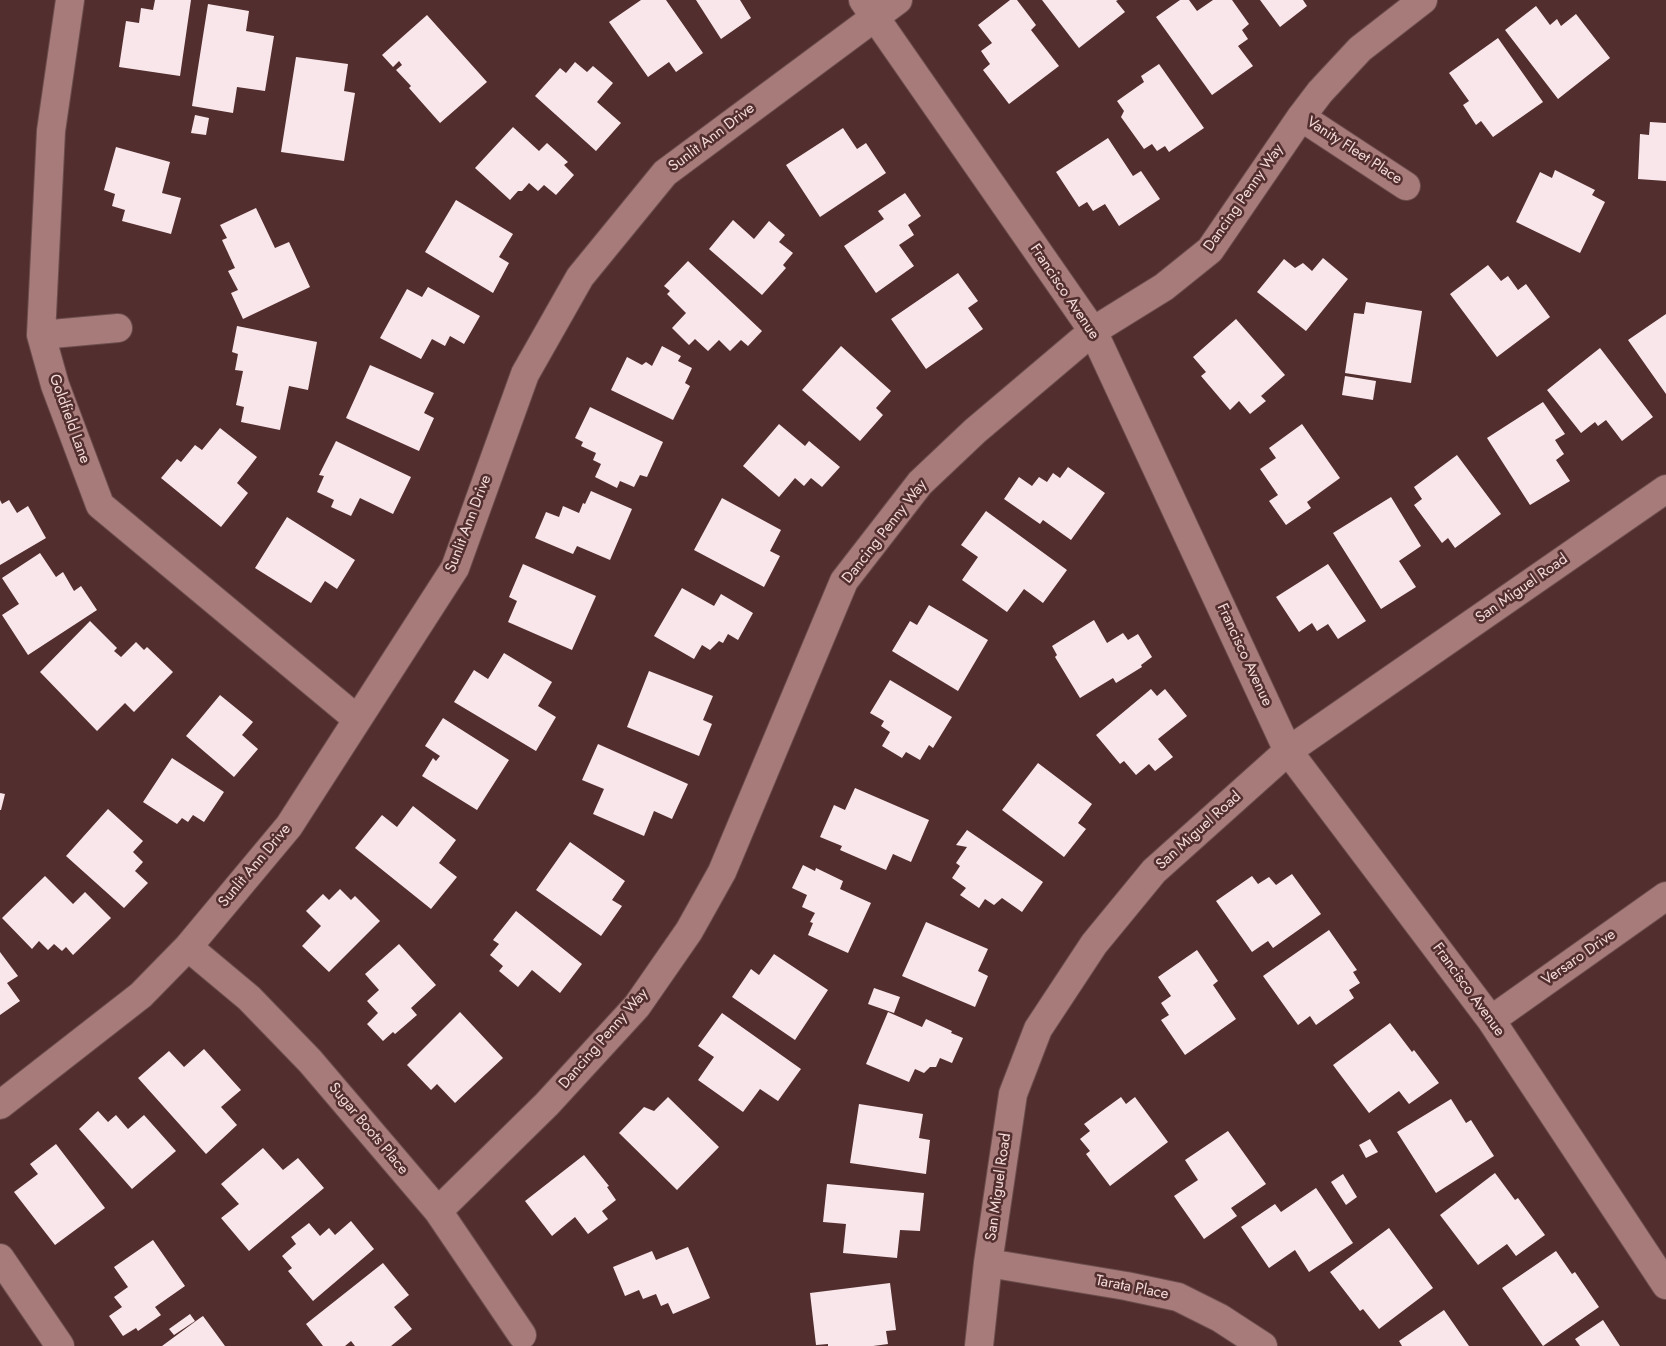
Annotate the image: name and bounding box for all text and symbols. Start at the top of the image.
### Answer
street label: Sunlit Ann Drive [665,100,759,176]
street label: Vanity Fleet Place [1303,113,1405,189]
street label: Dancing Penny Way [1200,141,1288,255]
street label: Francisco Avenue [1025,241,1103,343]
street label: Goldfield Lane [45,372,93,466]
street label: Sunlit Ann Drive [442,473,496,575]
street label: Dancing Penny Way [839,477,931,587]
street label: San Miguel Road [1472,551,1572,627]
street label: Francisco Avenue [1212,601,1276,709]
street label: San Miguel Road [1153,788,1245,874]
street label: Sunlit Ann Drive [215,821,295,911]
street label: Versaro Drive [1539,926,1619,990]
street label: Francisco Avenue [1428,940,1508,1040]
street label: Dancing Penny Way [556,985,652,1093]
street label: Sugar Boots Place [324,1079,412,1179]
street label: San Miguel Road [983,1132,1015,1242]
street label: Tarata Place [1094,1272,1170,1304]

